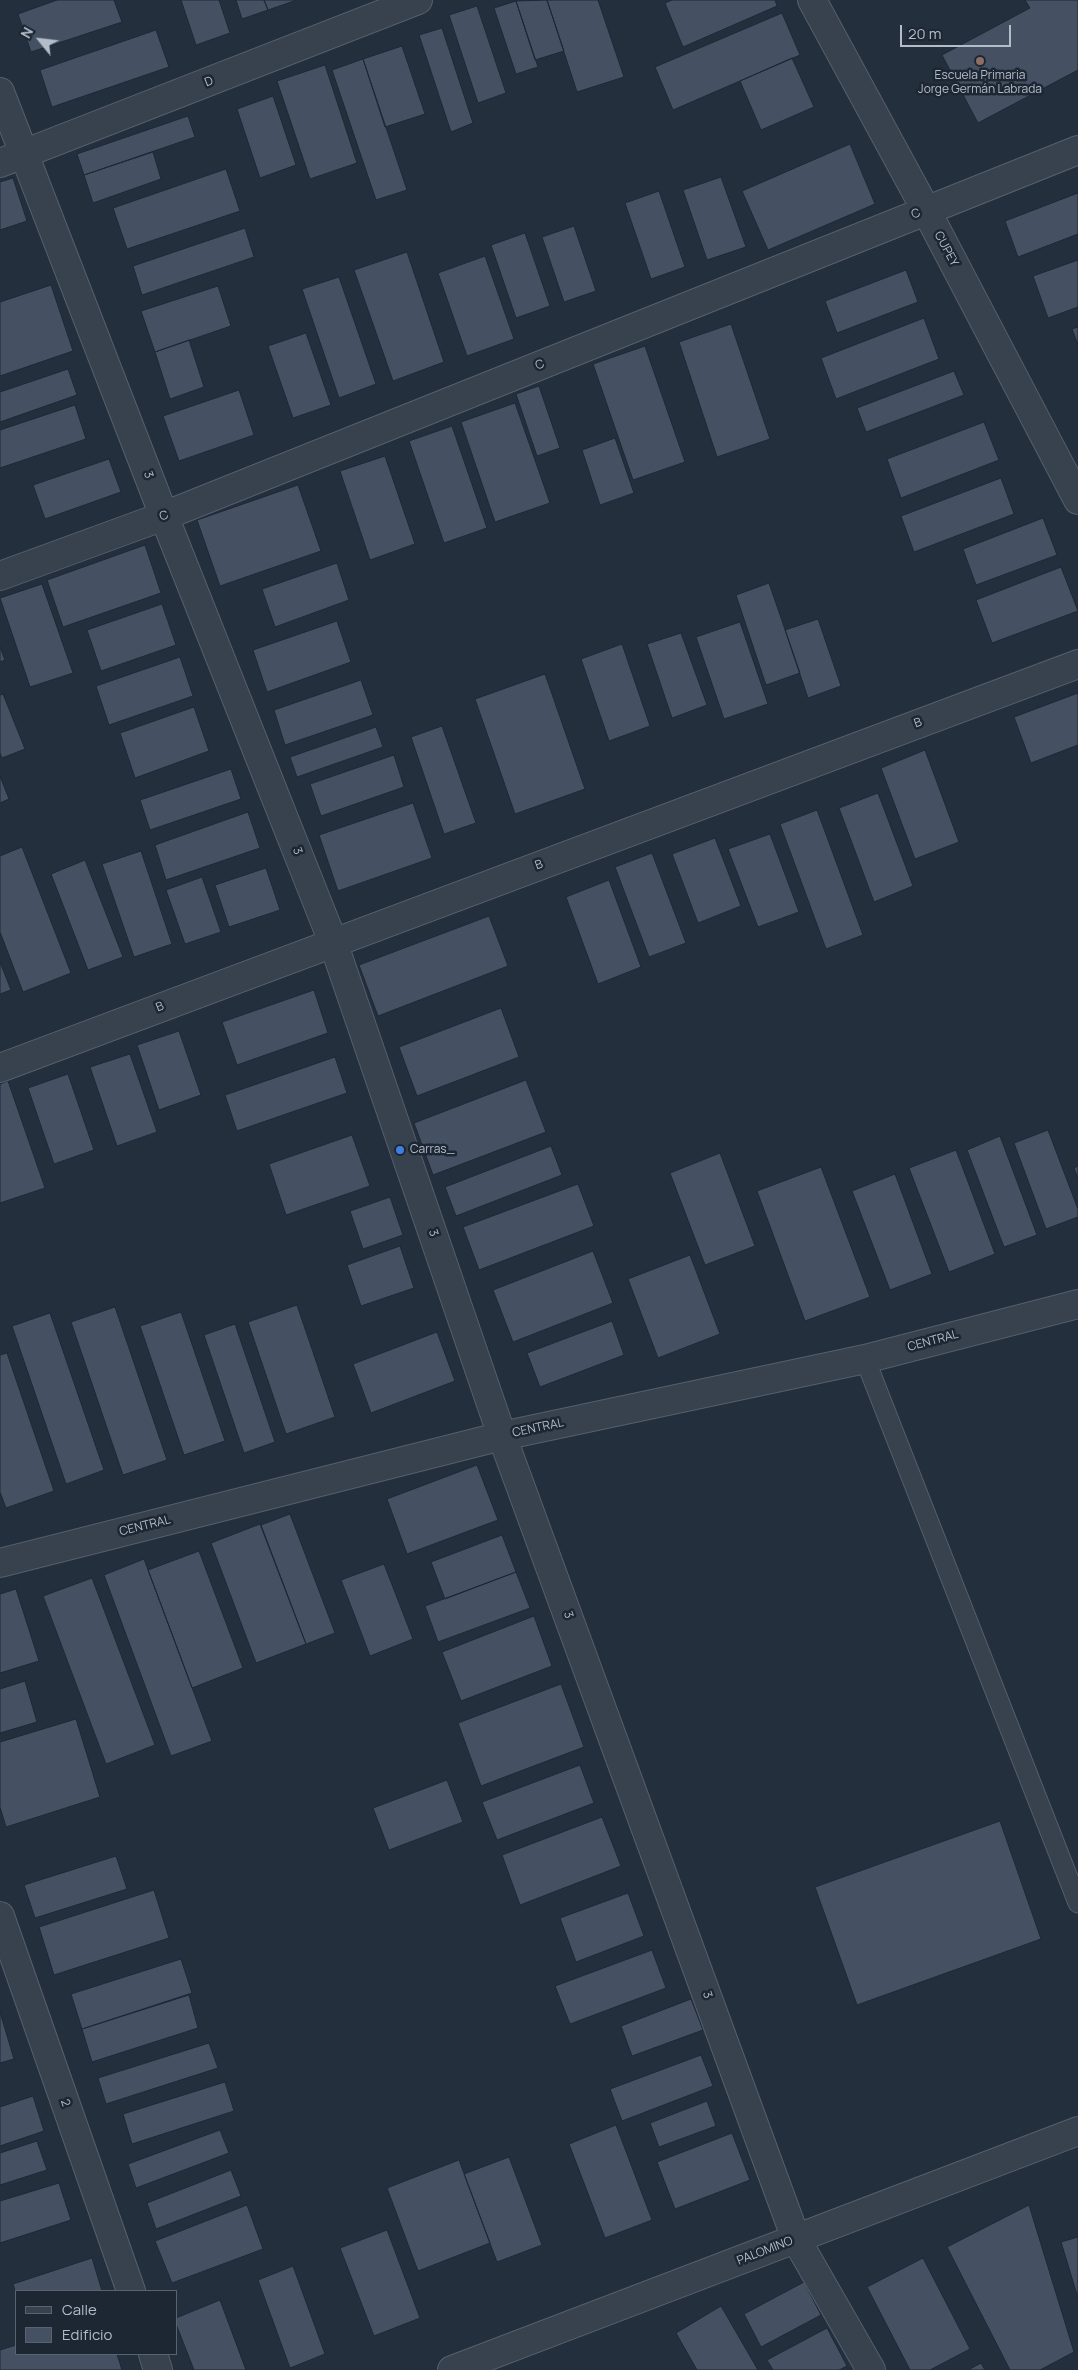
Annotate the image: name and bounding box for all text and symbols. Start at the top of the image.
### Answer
north arrow [15,15,65,65]
scale bar [903,15,1014,47]
text: N [16,23,37,41]
text: 20 m [908,23,941,44]
marker: Escuela Primaria Jorge Germán Labrada [974,55,986,67]
place label: Escuela Primaria Jorge Germán Labrada [918,69,1042,97]
street label: D [203,74,215,90]
street label: C [909,206,923,222]
street label: CUPEY [931,229,961,269]
street label: C [533,357,547,373]
street label: 3 [140,469,156,481]
street label: C [157,508,171,524]
street label: B [912,715,924,731]
street label: 3 [289,845,305,857]
street label: B [533,857,545,873]
street label: B [154,999,166,1015]
place label: Carras_ [410,1143,455,1157]
marker: Carras_ [394,1144,406,1156]
street label: 3 [425,1228,441,1238]
street label: CENTRAL [906,1327,960,1355]
street label: CENTRAL [511,1416,565,1440]
street label: CENTRAL [118,1513,172,1539]
street label: 3 [560,1609,576,1621]
street label: 3 [699,1989,715,2001]
street label: 2 [57,2097,73,2109]
street label: PALOMINO [735,2234,795,2268]
legend [15,2290,178,2355]
text: Calle [62,2299,97,2320]
text: Edificio [62,2324,112,2345]

